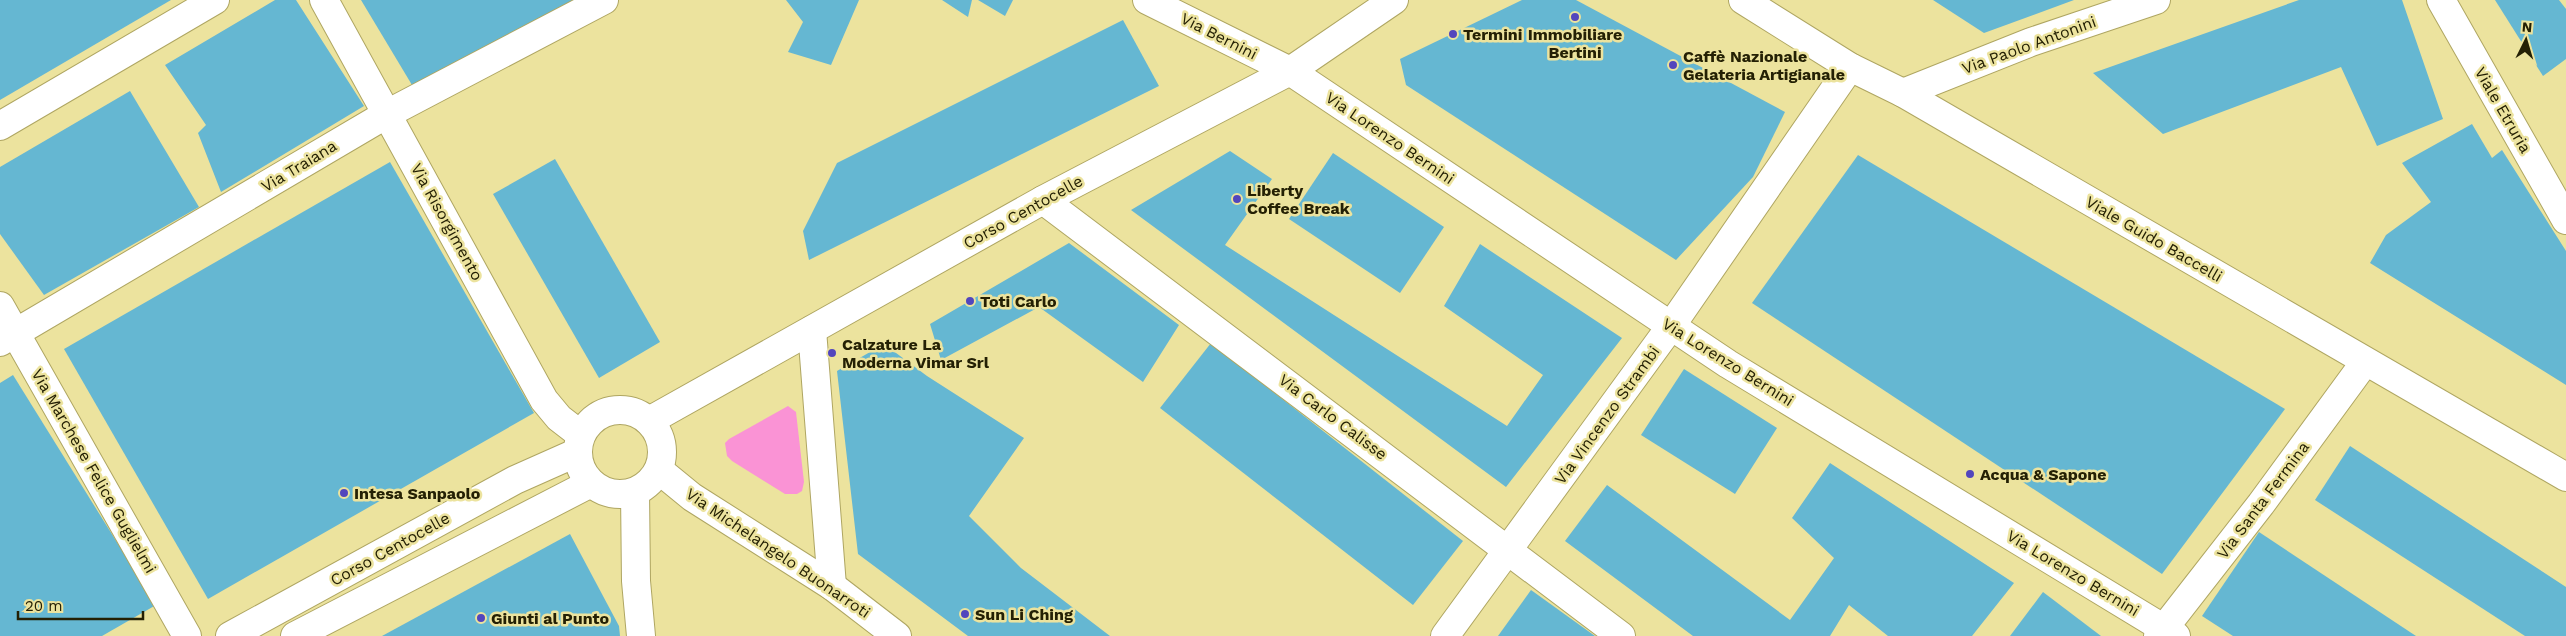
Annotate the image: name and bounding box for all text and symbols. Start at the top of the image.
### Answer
street label: Via Bernini [1178,9,1260,63]
marker: Immobiliare Bertini [1569,11,1581,23]
street label: Via Paolo Antonini [1959,12,2099,78]
north arrow [2501,15,2551,65]
text: N [2521,19,2533,35]
place label: Termini [1463,25,1522,44]
place label: Immobiliare Bertini [1528,25,1622,62]
marker: Termini [1447,28,1459,40]
place label: Caffè Nazionale Gelateria Artigianale [1683,47,1845,84]
marker: Caffè Nazionale Gelateria Artigianale [1667,59,1679,71]
street label: Viale Etruria [2471,64,2535,156]
street label: Via Lorenzo Bernini [1322,88,1458,188]
street label: Via Traiana [258,136,340,196]
street label: Via Risorgimento [407,160,487,284]
street label: Corso Centocelle [960,171,1086,253]
place label: Liberty Coffee Break [1247,181,1350,218]
street label: Viale Guido Baccelli [2082,192,2226,286]
marker: Liberty Coffee Break [1231,193,1243,205]
place label: Toti Carlo [980,292,1057,311]
marker: Toti Carlo [964,295,976,307]
street label: Via Lorenzo Bernini [1659,314,1797,410]
place label: Calzature La Moderna Vimar Srl [842,335,990,372]
street label: Via Vincenzo Strambi [1550,342,1664,488]
marker: Calzature La Moderna Vimar Srl [826,347,838,359]
street label: Via Marchese Felice Guglielmi [28,366,160,576]
street label: Via Carlo Calisse [1275,370,1391,464]
street label: Via Santa Fermina [2213,438,2313,562]
place label: Acqua & Sapone [1980,465,2107,484]
marker: Acqua & Sapone [1964,468,1976,480]
place label: Intesa Sanpaolo [354,484,481,503]
street label: Via Michelangelo Buonarroti [682,484,874,622]
marker: Intesa Sanpaolo [338,487,350,499]
street label: Corso Centocelle [327,508,453,590]
street label: Via Lorenzo Bernini [2003,526,2143,620]
scale bar [18,588,142,620]
text: 20 m [25,597,63,615]
place label: Sun Li Ching [975,605,1073,624]
marker: Sun Li Ching [959,608,971,620]
place label: Giunti al Punto [491,609,610,628]
marker: Giunti al Punto [475,612,487,624]

